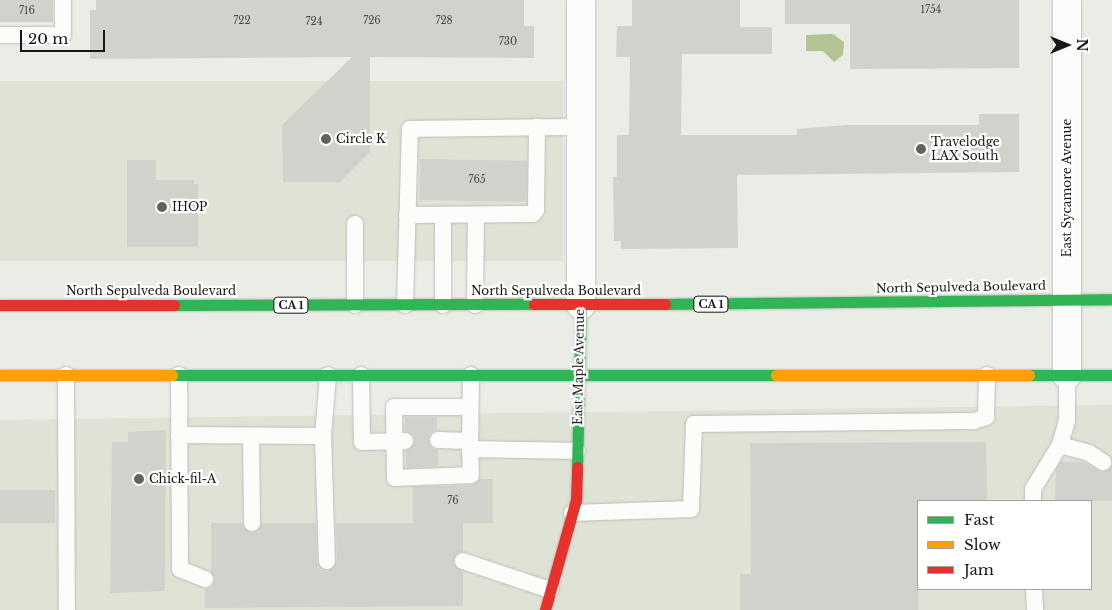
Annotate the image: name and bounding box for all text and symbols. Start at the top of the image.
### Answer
house number: 1754 [921,4,941,16]
house number: 716 [19,5,35,17]
house number: 722 [233,15,251,27]
house number: 726 [363,15,381,27]
house number: 728 [435,15,453,27]
house number: 724 [305,16,323,28]
scale bar [22,20,108,52]
north arrow [1042,20,1092,70]
text: 20 m [28,29,68,48]
house number: 730 [499,36,517,48]
text: N [1073,38,1091,52]
street label: East Sycamore Avenue [1060,118,1074,258]
place label: Circle K [336,132,385,146]
marker: Circle K [320,133,332,145]
place label: Travelodge LAX South [931,135,1000,163]
marker: Travelodge LAX South [915,143,927,155]
house number: 765 [468,174,486,186]
place label: IHOP [172,200,207,214]
marker: IHOP [156,201,168,213]
street label: North Sepulveda Boulevard [876,278,1046,296]
street label: North Sepulveda Boulevard [66,284,236,298]
street label: North Sepulveda Boulevard [471,284,641,298]
road number: CA 1 [272,296,310,314]
road number: CA 1 [692,296,730,312]
street label: East Maple Avenue [571,309,587,425]
place label: Chick-fil-A [149,472,216,486]
marker: Chick-fil-A [133,473,145,485]
house number: 76 [447,495,459,507]
legend [917,500,1092,590]
text: Fast [964,510,994,529]
text: Slow [964,535,1001,554]
text: Jam [964,560,994,579]

